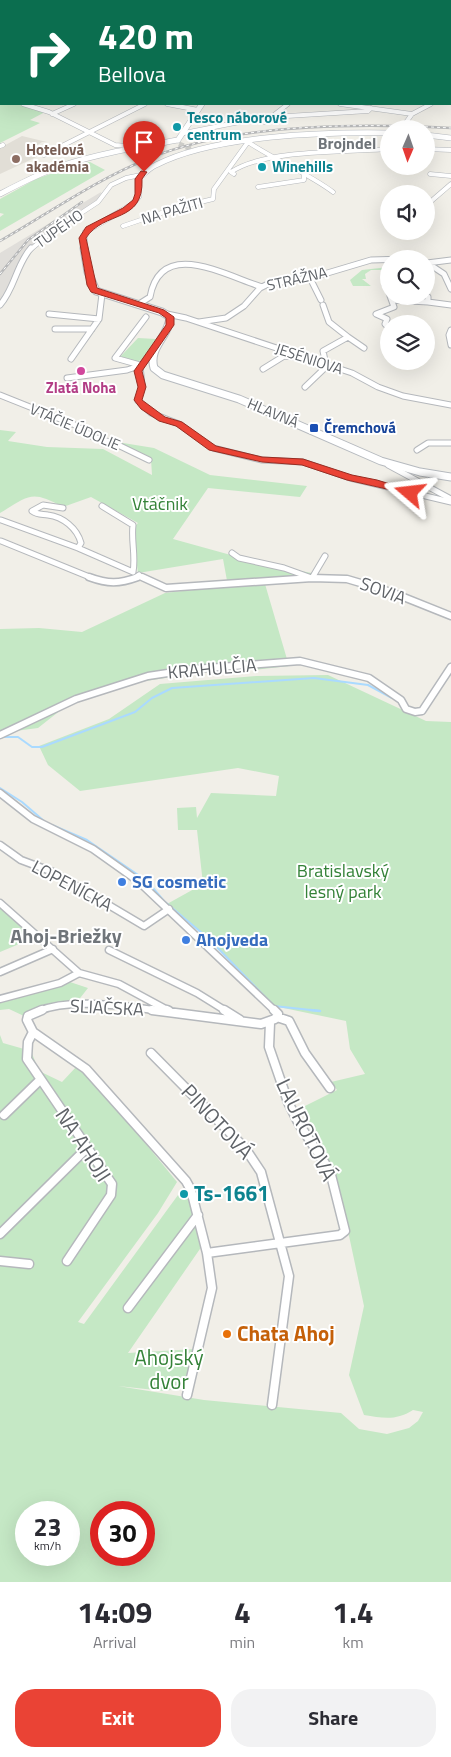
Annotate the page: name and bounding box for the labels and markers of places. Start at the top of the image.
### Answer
place label: Tesco náborové centrum [187,106,287,146]
pin [123,121,165,172]
marker: Tesco náborové centrum [171,121,183,133]
place label: Hotelová akadémia [26,138,89,178]
marker: Hotelová akadémia [10,153,22,165]
place label: Winehills [272,155,333,178]
marker: Winehills [256,161,268,173]
marker: Zlatá Noha [75,365,87,377]
place label: Zlatá Noha [46,376,117,399]
place label: Čremchová [324,416,396,439]
marker: Čremchová [308,422,320,434]
place label: SG cosmetic [132,868,226,895]
marker: SG cosmetic [116,876,128,888]
place label: Ahojveda [196,926,268,953]
marker: Ahojveda [180,934,192,946]
place label: Ts-1661 [194,1177,269,1209]
marker: Ts-1661 [178,1188,190,1200]
place label: Chata Ahoj [237,1317,335,1349]
marker: Chata Ahoj [221,1328,233,1340]

